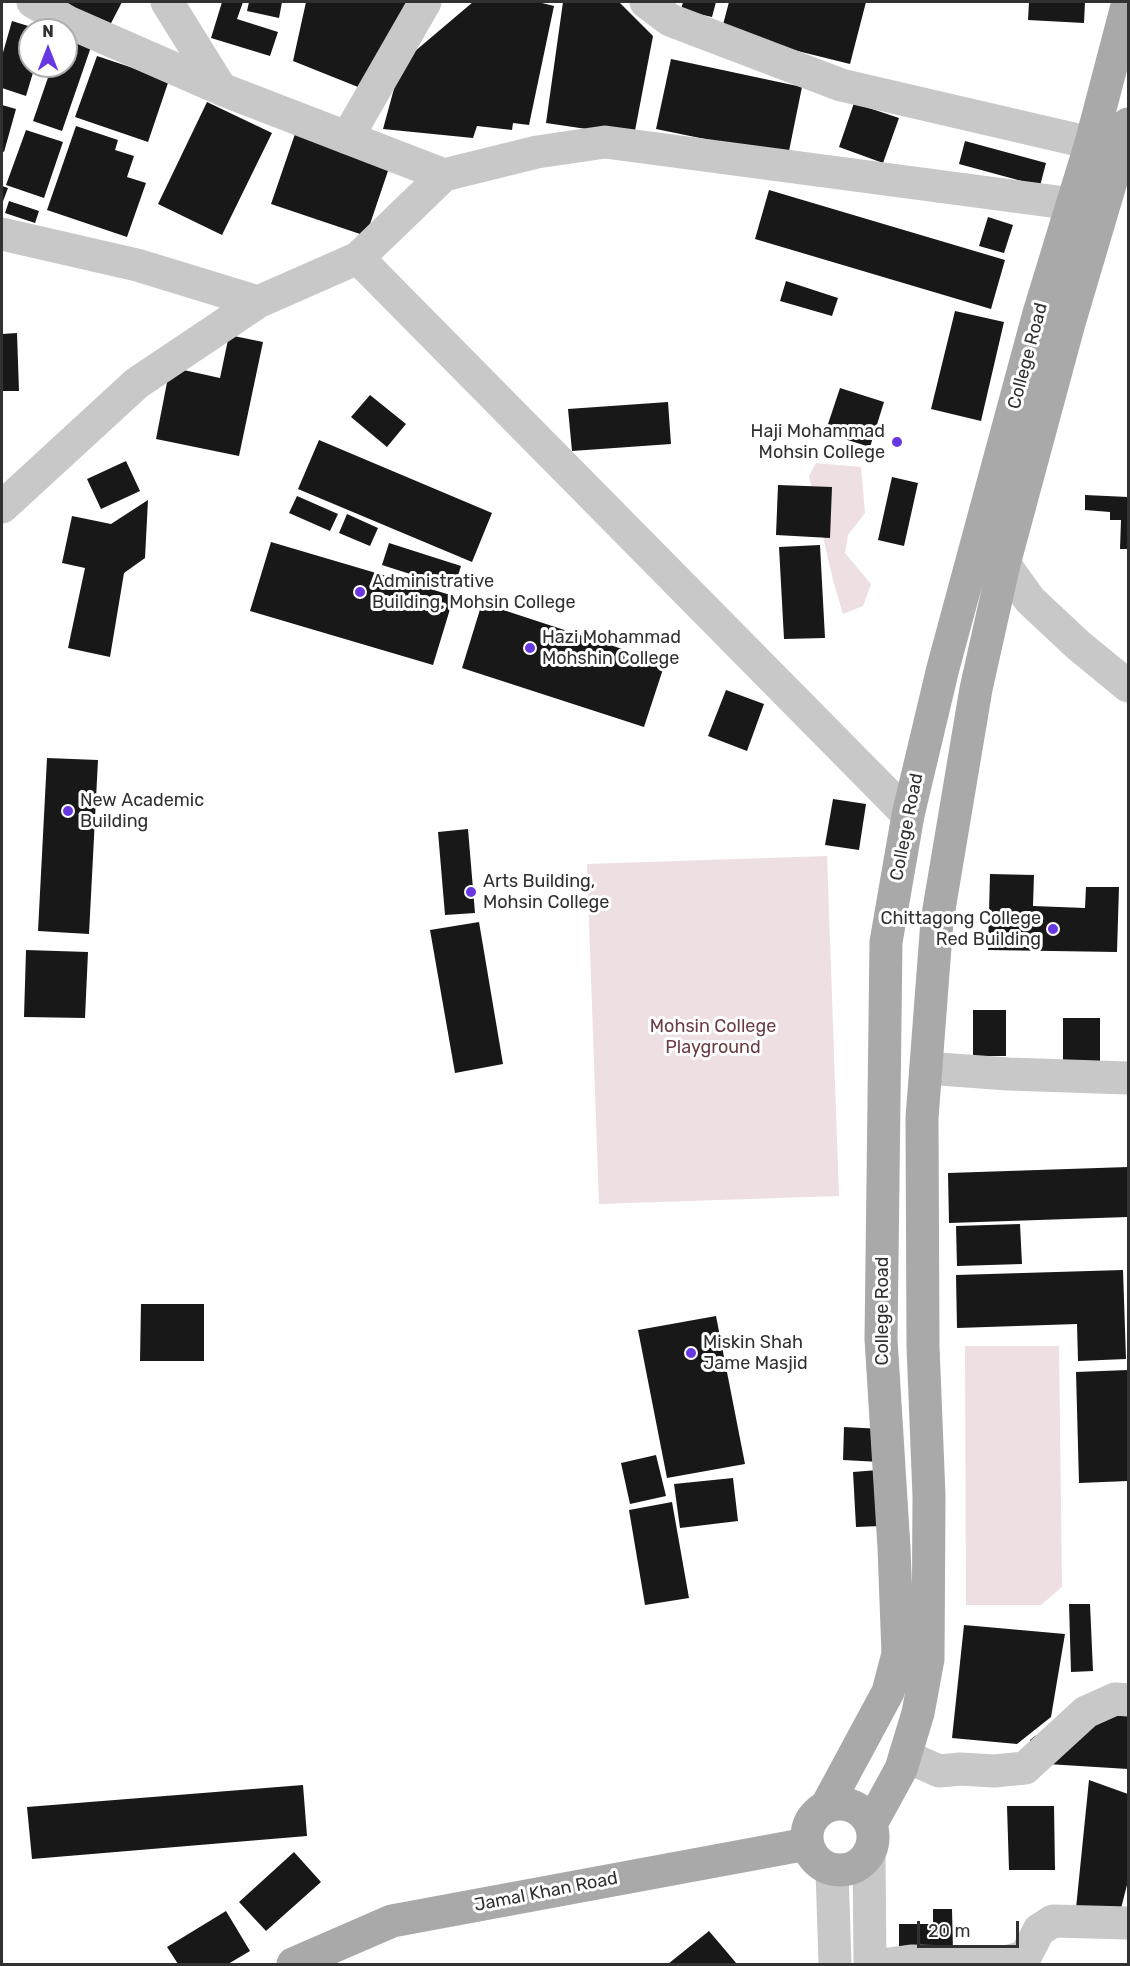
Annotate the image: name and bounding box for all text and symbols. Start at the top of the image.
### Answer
north arrow [18,18,78,78]
text: N [42,22,54,41]
street label: College Road [1003,301,1053,411]
place label: Haji Mohammad Mohsin College [751,421,885,464]
marker: Haji Mohammad Mohsin College [890,435,904,449]
place label: Administrative Building, Mohsin College [372,571,576,614]
marker: Administrative Building, Mohsin College [353,585,367,599]
place label: Hazi Mohammad Mohshin College [542,627,681,670]
marker: Hazi Mohammad Mohshin College [523,641,537,655]
street label: College Road [886,771,928,883]
place label: New Academic Building [80,790,204,832]
marker: New Academic Building [61,804,75,818]
place label: Arts Building, Mohsin College [483,871,609,914]
marker: Arts Building, Mohsin College [464,885,478,899]
place label: Chittagong College Red Building [881,908,1041,950]
marker: Chittagong College Red Building [1046,922,1060,936]
park label: Mohsin College Playground [650,1016,776,1058]
street label: College Road [872,1256,894,1366]
place label: Miskin Shah Jame Masjid [703,1332,808,1374]
marker: Miskin Shah Jame Masjid [684,1346,698,1360]
street label: Jamal Khan Road [472,1867,620,1917]
scale bar [920,1909,1022,1947]
text: 20 m [928,1920,970,1942]

